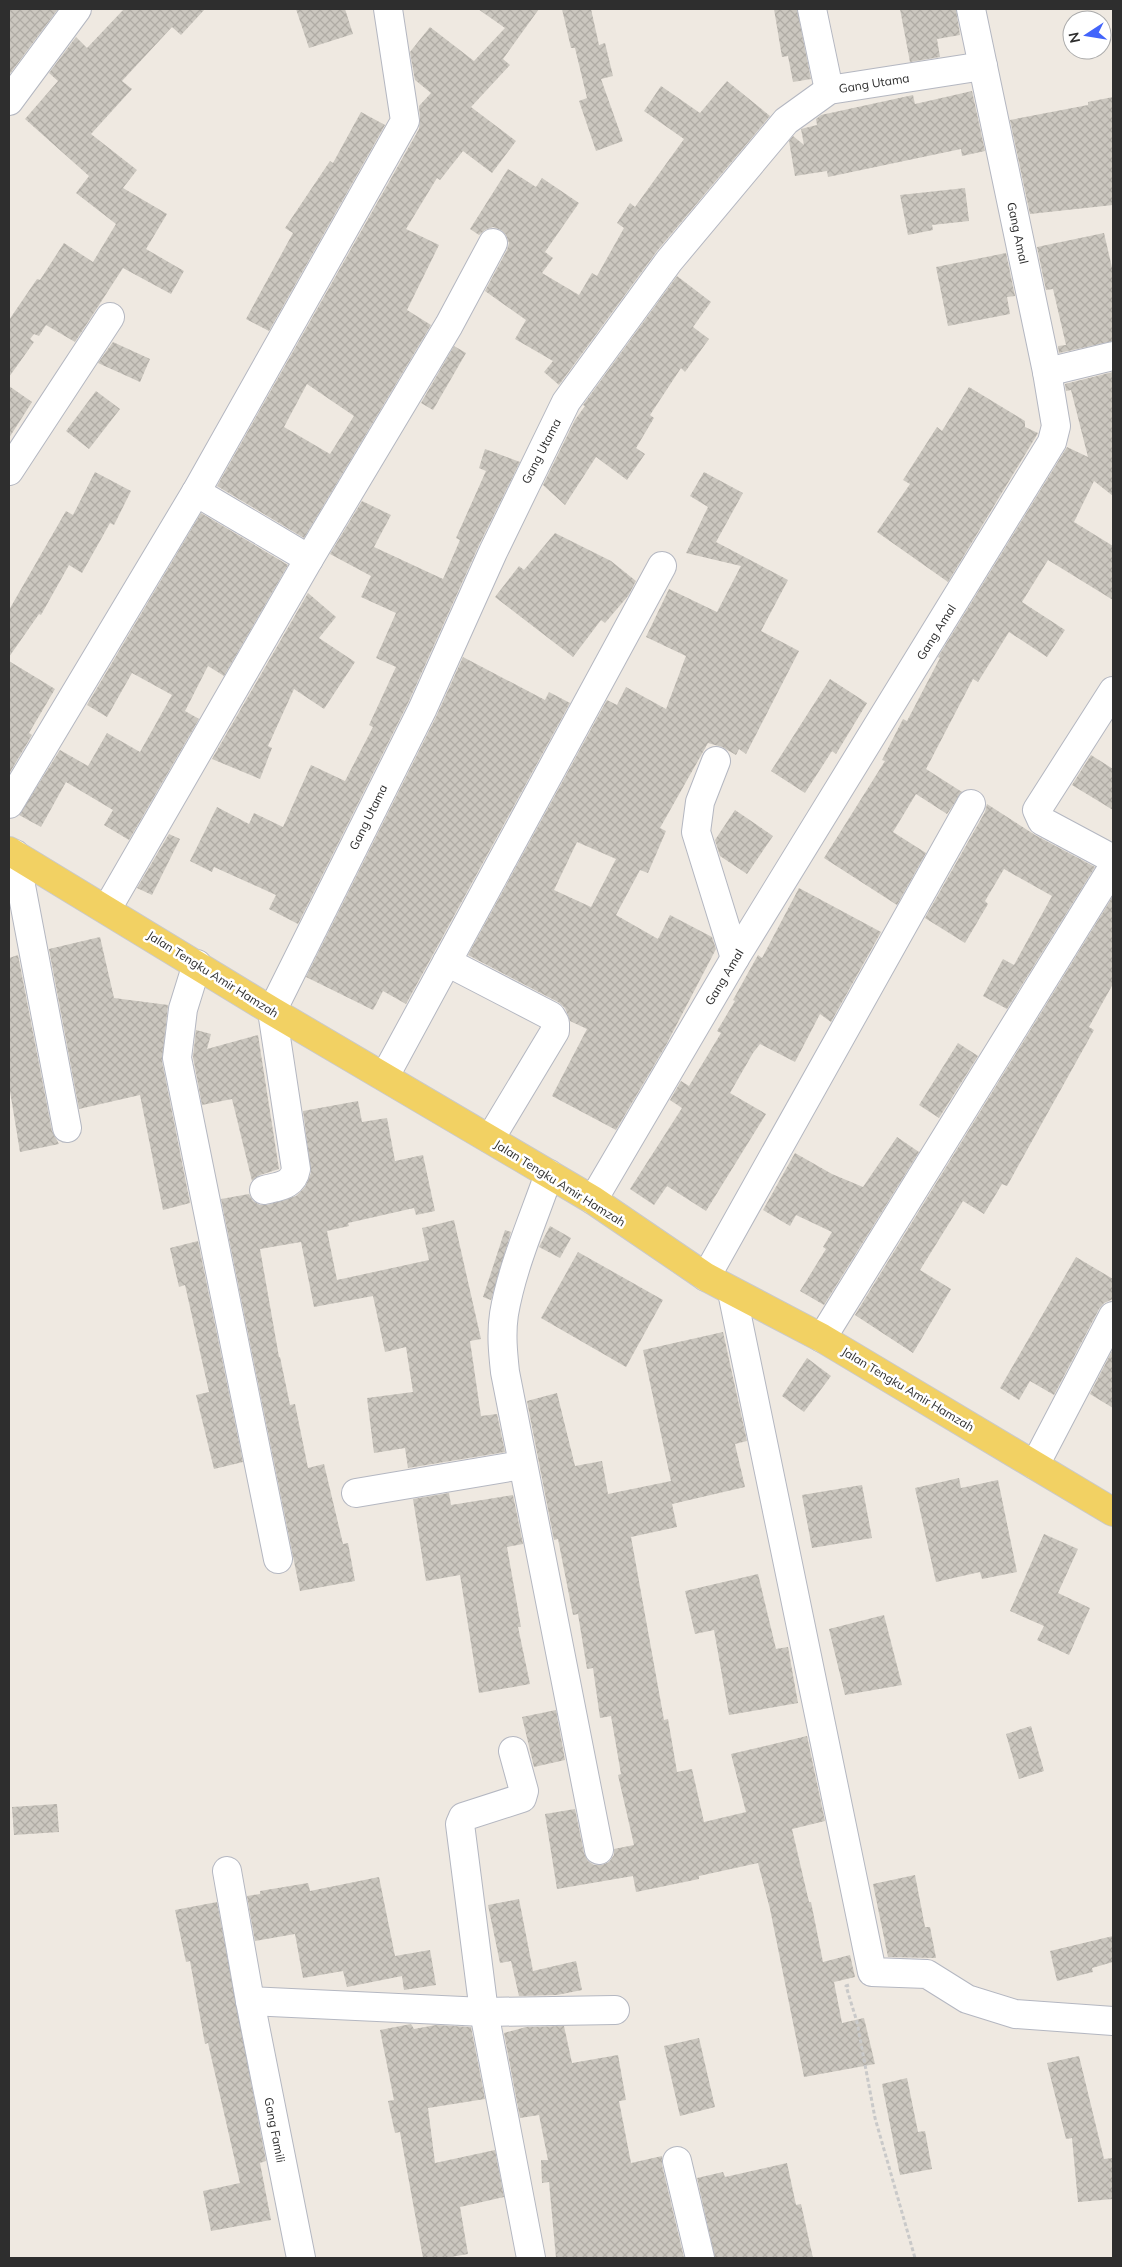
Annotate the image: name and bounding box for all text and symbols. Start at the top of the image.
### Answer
north arrow [1062,10,1112,60]
text: N [1064,31,1084,45]
street label: Gang Utama [838,70,910,96]
street label: Gang Amal [1004,201,1032,265]
street label: Gang Utama [518,416,564,486]
street label: Gang Amal [913,601,959,663]
street label: Gang Utama [346,782,390,852]
street label: Jalan Tengku Amir Hamzah [145,927,281,1021]
street label: Gang Amal [701,946,747,1008]
street label: Jalan Tengku Amir Hamzah [492,1136,628,1230]
street label: Jalan Tengku Amir Hamzah [839,1343,977,1435]
street label: Gang Famili [261,2096,289,2164]

